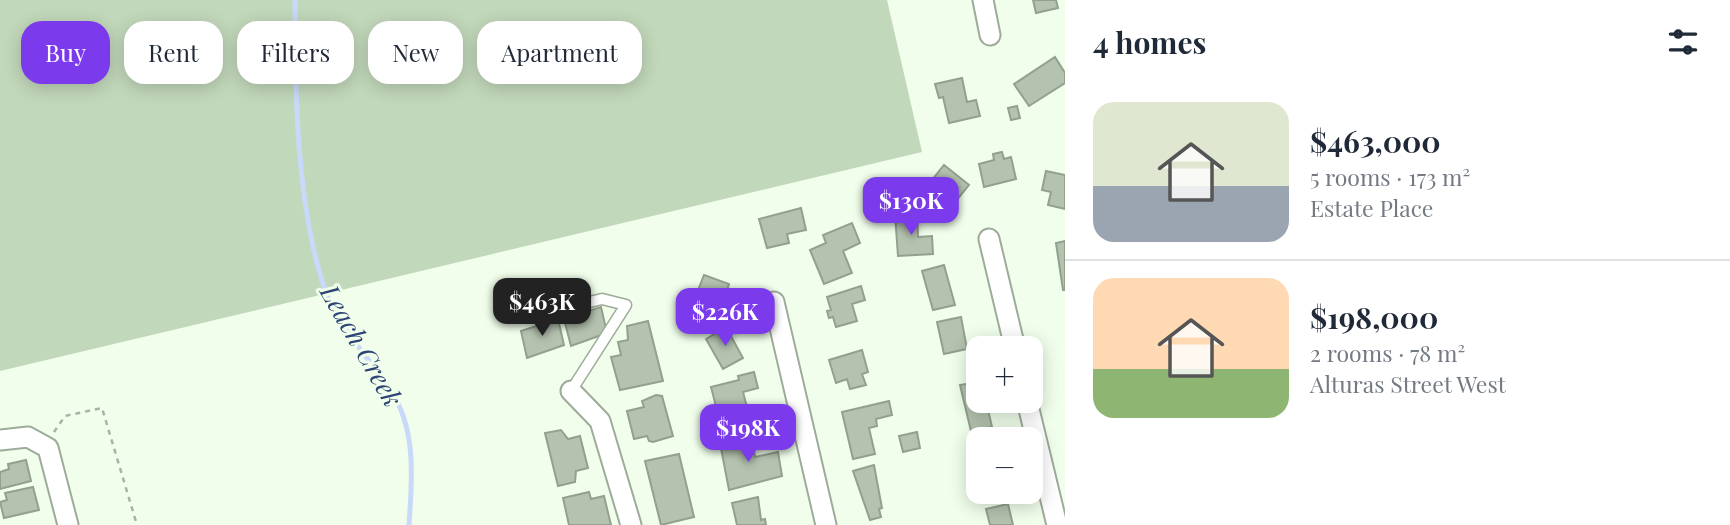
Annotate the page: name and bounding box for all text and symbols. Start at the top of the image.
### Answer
chip: Buy [21,21,110,84]
chip: Rent [124,21,223,84]
chip: Filters [237,21,354,84]
chip: New [368,21,463,84]
chip: Apartment [477,21,642,84]
text: 4 homes [1093,22,1206,62]
icon: filters [1664,23,1702,61]
text: $463,000 [1310,121,1441,161]
icon: home [1149,130,1233,214]
text: 5 rooms · 173 m² [1310,161,1470,192]
pin: $130K [862,177,960,237]
text: $130K [879,184,943,215]
text: Estate Place [1310,192,1434,223]
water label: Leach Creek [313,277,411,413]
pin: $463K [493,278,591,338]
text: $463K [509,285,575,316]
pin: $226K [676,288,774,348]
text: $226K [692,295,758,326]
text: $198,000 [1310,297,1438,337]
icon: home [1149,306,1233,390]
map controls [966,336,1043,504]
button: + [966,336,1043,413]
text: 2 rooms · 78 m² [1310,337,1465,368]
text: Alturas Street West [1310,368,1506,399]
pin: $198K [699,405,797,464]
text: $198K [716,411,780,442]
button: − [966,427,1043,504]

